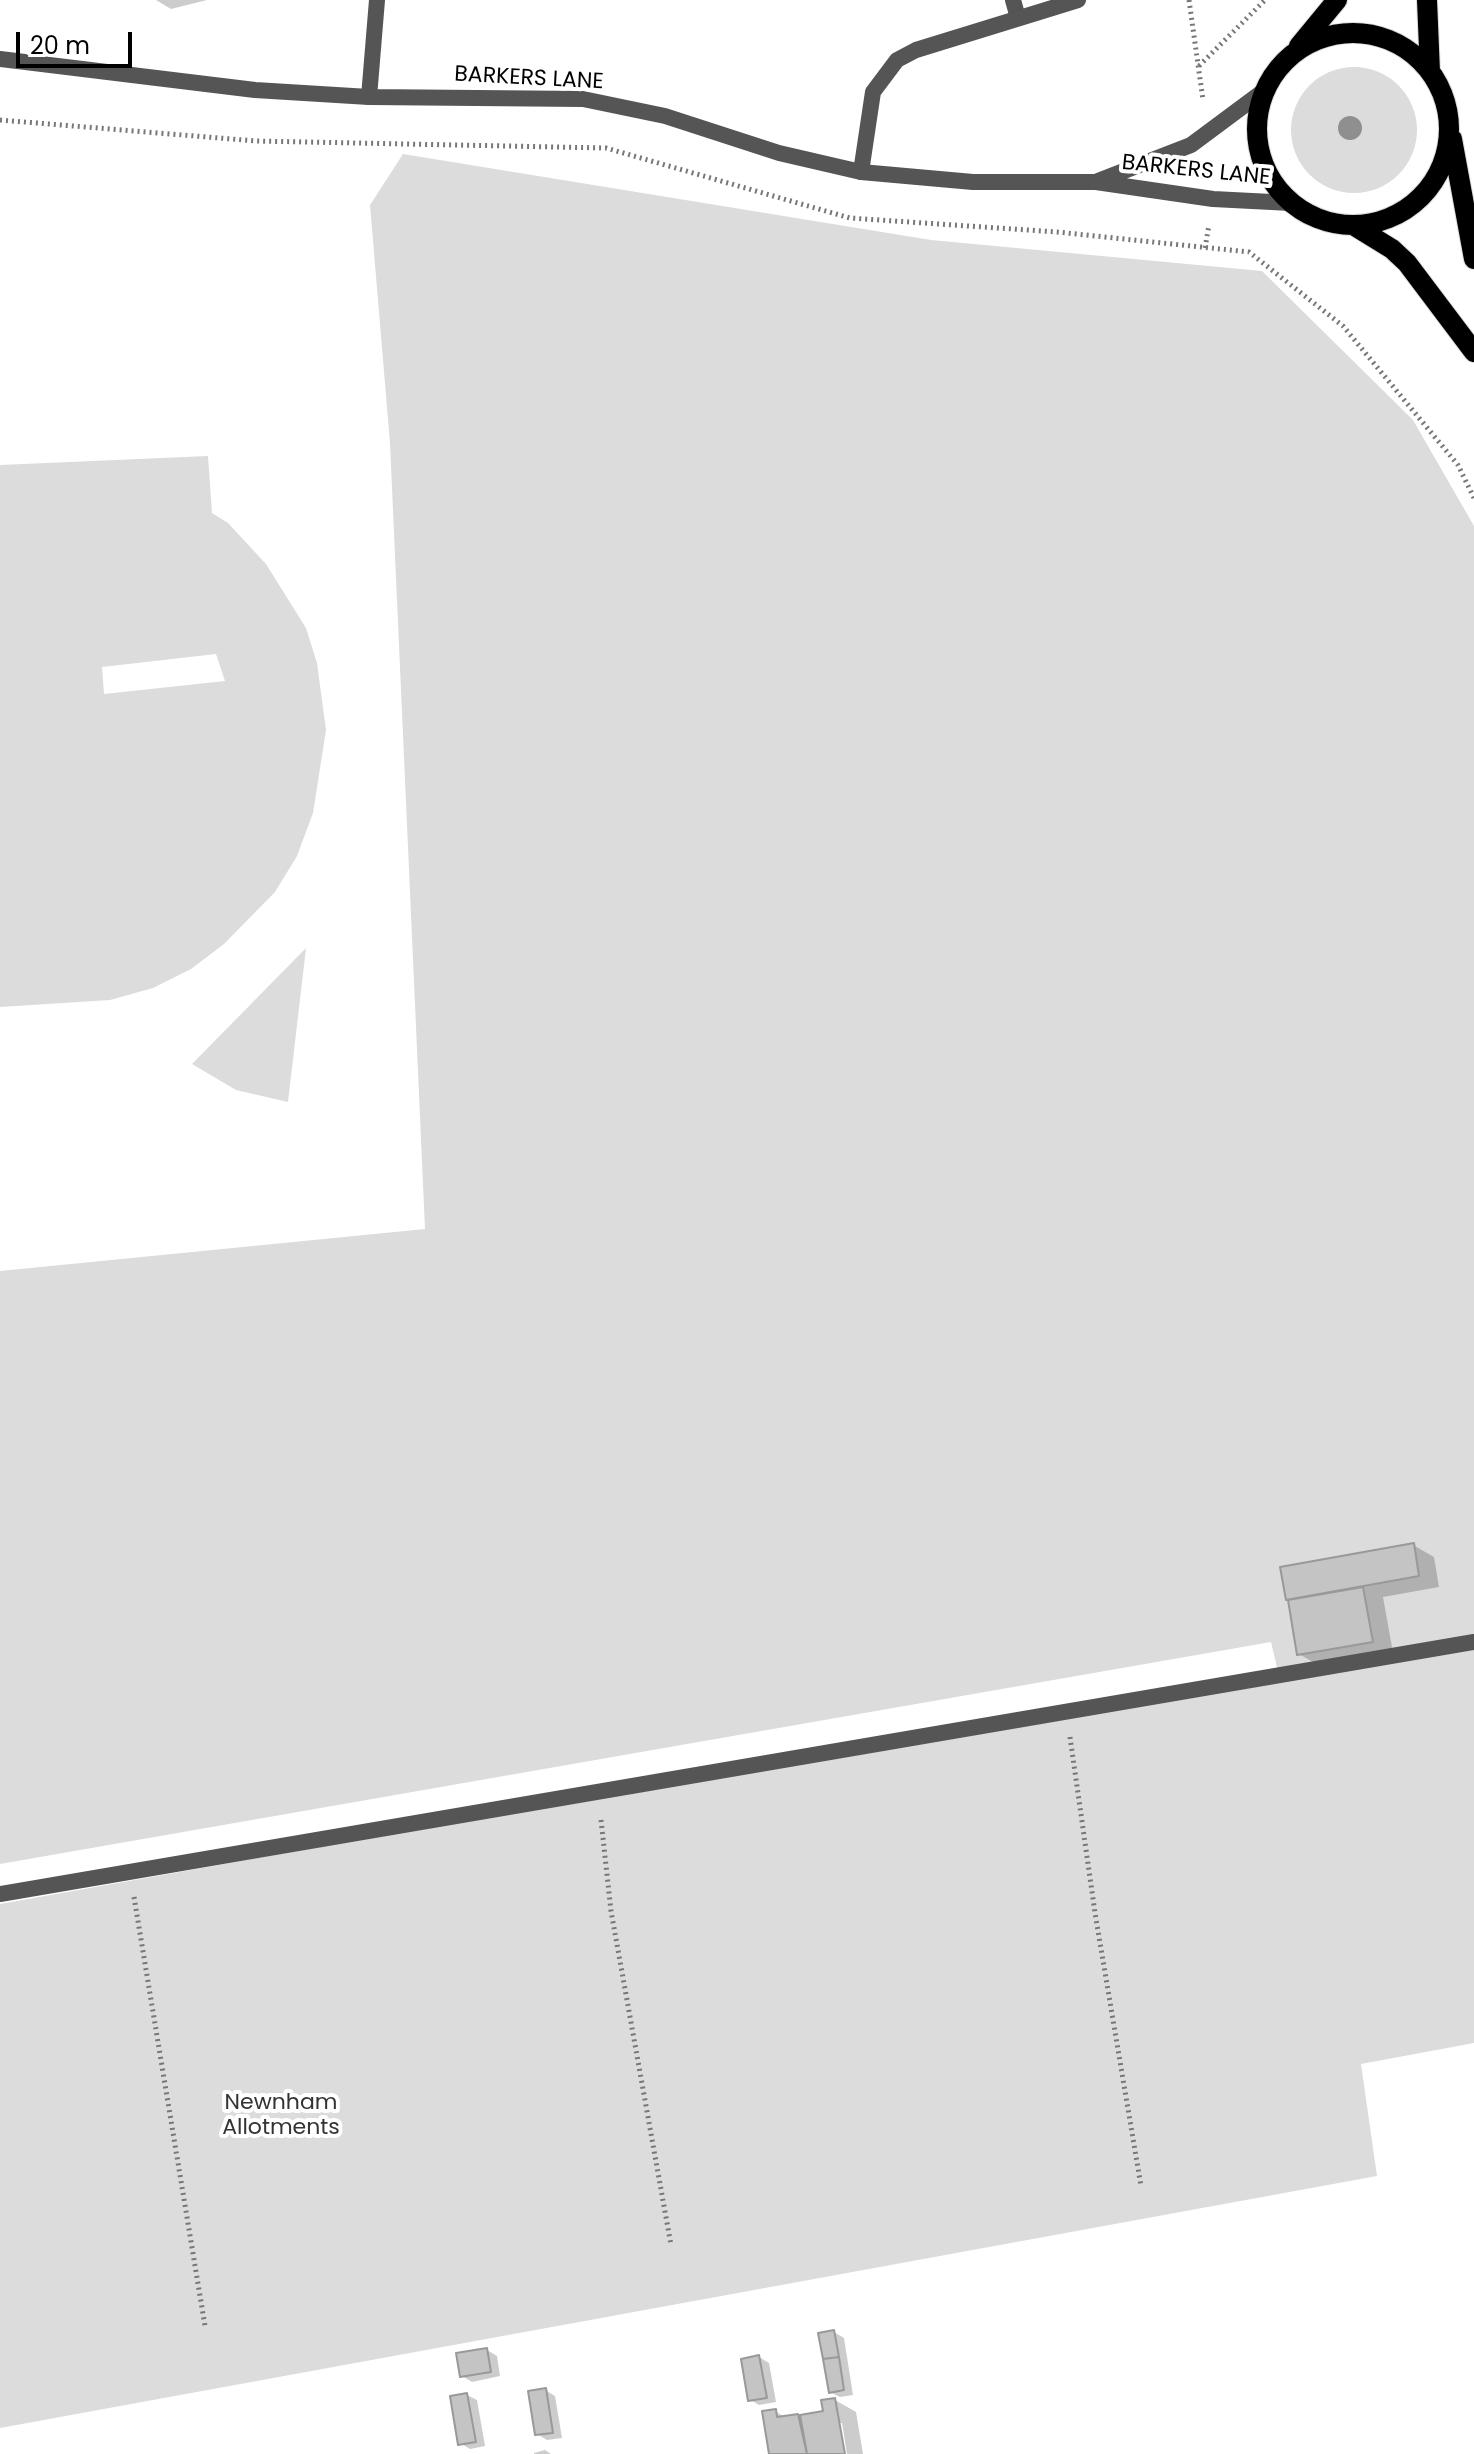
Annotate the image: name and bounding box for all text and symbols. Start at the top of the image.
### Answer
scale bar [20,16,136,66]
text: 20 m [30,29,90,62]
street label: BARKERS LANE [454,62,604,96]
street label: BARKERS LANE [1120,150,1272,192]
park label: Newnham Allotments [222,2090,340,2142]

